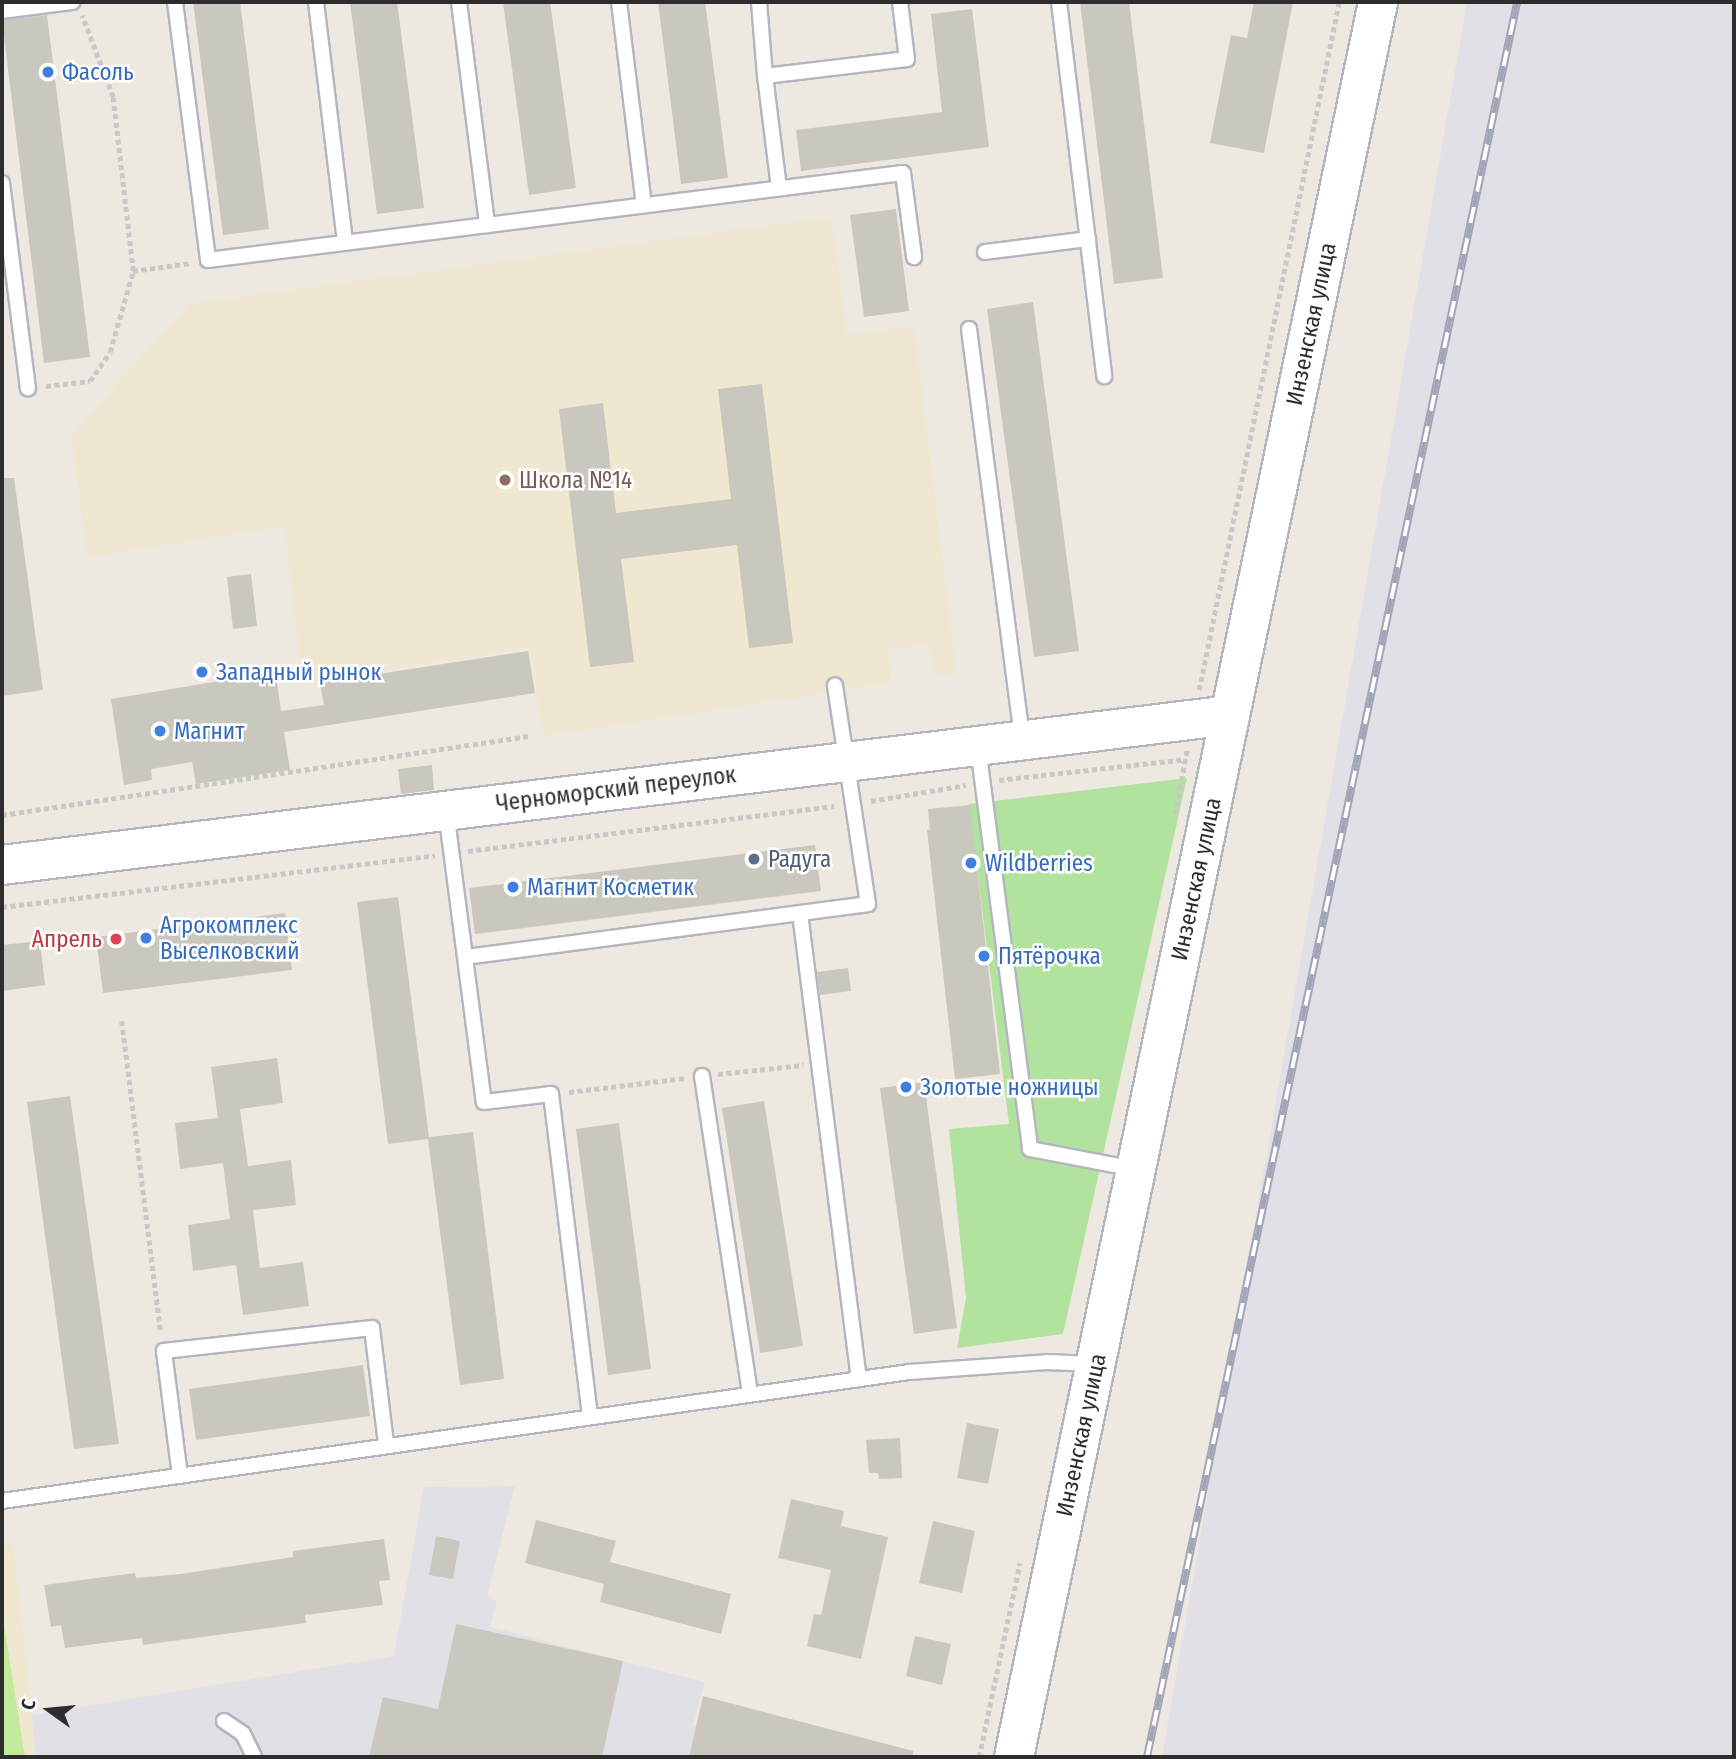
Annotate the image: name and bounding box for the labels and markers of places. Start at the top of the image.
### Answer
place label: Фасоль [62,58,134,86]
marker: Фасоль [40,64,56,80]
place label: Школа №14 [519,466,632,494]
marker: Школа №14 [497,472,513,488]
place label: Западный рынок [216,658,381,686]
marker: Западный рынок [194,664,210,680]
place label: Магнит [174,717,244,745]
marker: Магнит [152,723,168,739]
place label: Радуга [768,845,831,873]
place label: Wildberries [985,849,1093,877]
marker: Радуга [746,851,762,867]
marker: Wildberries [963,855,979,871]
place label: Магнит Косметик [527,873,694,901]
marker: Магнит Косметик [505,879,521,895]
place label: Агрокомплекс Выселковский [160,911,300,965]
place label: Апрель [32,925,102,953]
marker: Агрокомплекс Выселковский [138,930,154,946]
marker: Апрель [108,931,124,947]
place label: Пятёрочка [998,942,1101,970]
marker: Пятёрочка [976,948,992,964]
place label: Золотые ножницы [920,1073,1099,1101]
marker: Золотые ножницы [898,1079,914,1095]

